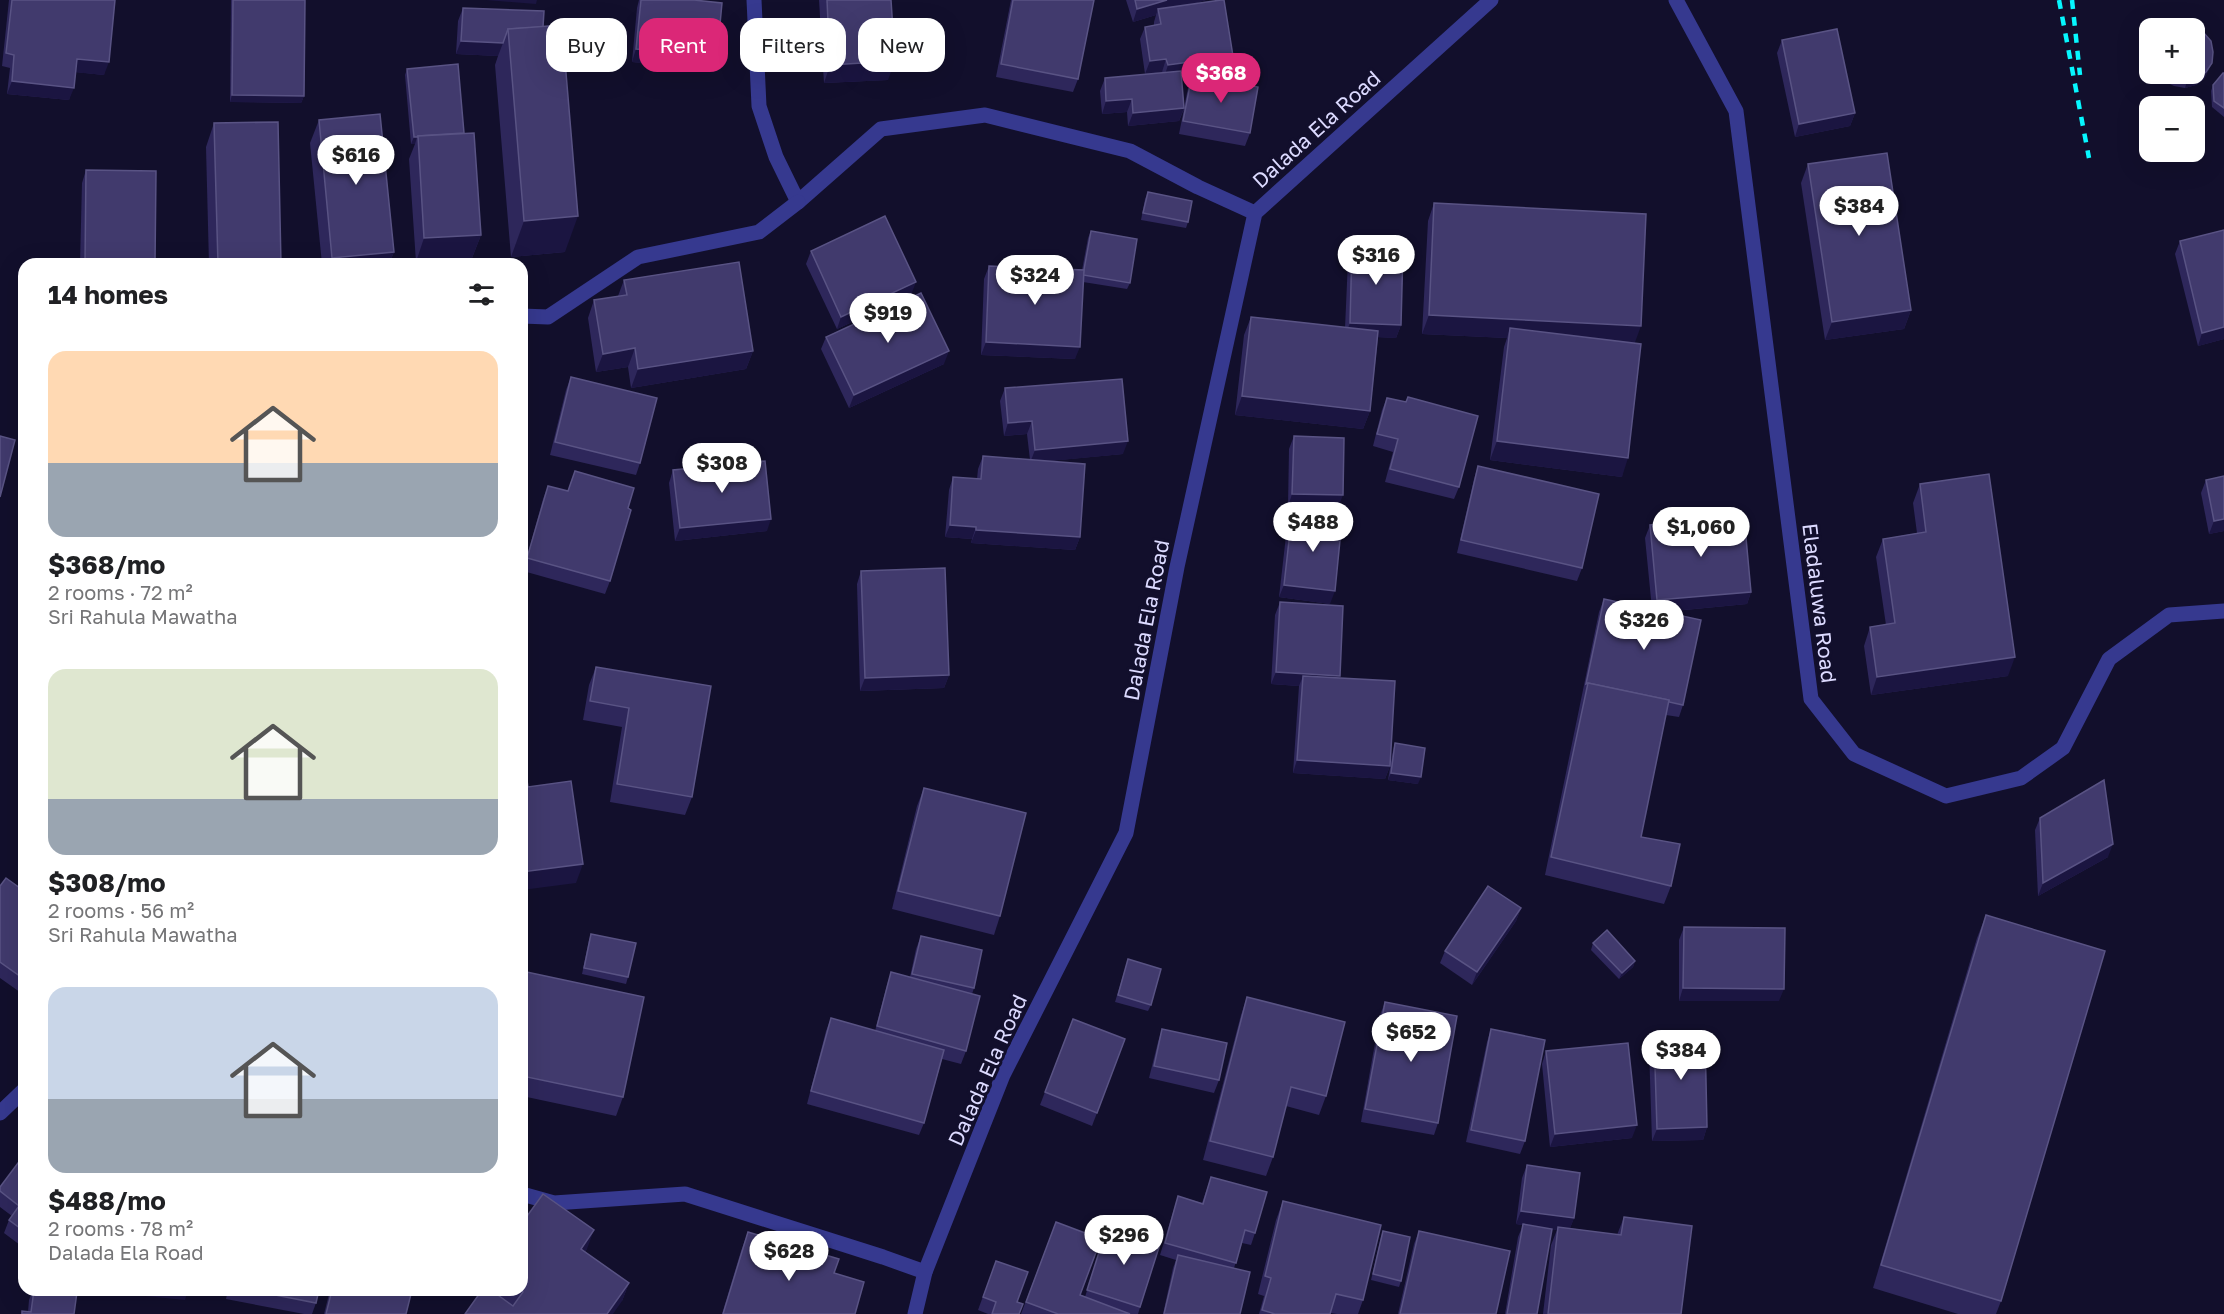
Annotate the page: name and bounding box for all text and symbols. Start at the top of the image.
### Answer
chip: Buy [546,18,627,72]
chip: Rent [639,18,728,72]
chip: Filters [740,18,846,72]
chip: New [858,18,945,72]
map controls [2139,18,2205,162]
button: + [2139,18,2205,84]
pin: $368 [1185,53,1257,104]
text: $368 [1195,60,1247,84]
street label: Dalada Ela Road [1247,65,1385,193]
button: − [2139,96,2205,162]
pin: $616 [320,135,392,186]
text: $616 [331,142,381,166]
pin: $384 [1823,186,1895,237]
text: $384 [1834,193,1884,217]
pin: $316 [1340,235,1412,286]
text: $316 [1352,242,1400,266]
pin: $324 [999,255,1071,306]
text: $324 [1010,262,1060,286]
icon: filters [465,278,498,311]
text: 14 homes [48,279,168,310]
pin: $919 [852,293,924,344]
text: $919 [863,300,913,324]
icon: home [219,390,327,498]
pin: $308 [686,443,758,494]
text: $308 [696,450,748,474]
pin: $488 [1277,502,1349,553]
pin: $1,060 [1652,507,1750,558]
text: $488 [1287,509,1339,533]
text: $1,060 [1667,514,1735,538]
street label: Eladaluwa Road [1797,522,1843,684]
street label: Dalada Ela Road [1118,537,1174,703]
text: $368/mo [48,549,165,580]
text: 2 rooms · 72 m² [48,580,193,604]
pin: $326 [1608,600,1680,651]
text: Sri Rahula Mawatha [48,604,238,628]
text: $326 [1619,607,1669,631]
icon: home [219,708,327,816]
text: $308/mo [48,867,166,898]
text: 2 rooms · 56 m² [48,898,194,922]
text: Sri Rahula Mawatha [48,922,238,946]
street label: Dalada Ela Road [942,990,1032,1150]
pin: $652 [1375,1012,1447,1063]
text: $652 [1386,1019,1436,1043]
icon: home [219,1026,327,1134]
pin: $384 [1645,1030,1717,1081]
text: $384 [1656,1037,1706,1061]
text: $488/mo [48,1185,166,1216]
pin: $296 [1088,1215,1160,1266]
text: 2 rooms · 78 m² [48,1216,193,1240]
text: $296 [1099,1222,1150,1246]
pin: $628 [753,1231,825,1282]
text: $628 [763,1238,815,1262]
text: Dalada Ela Road [48,1240,204,1264]

